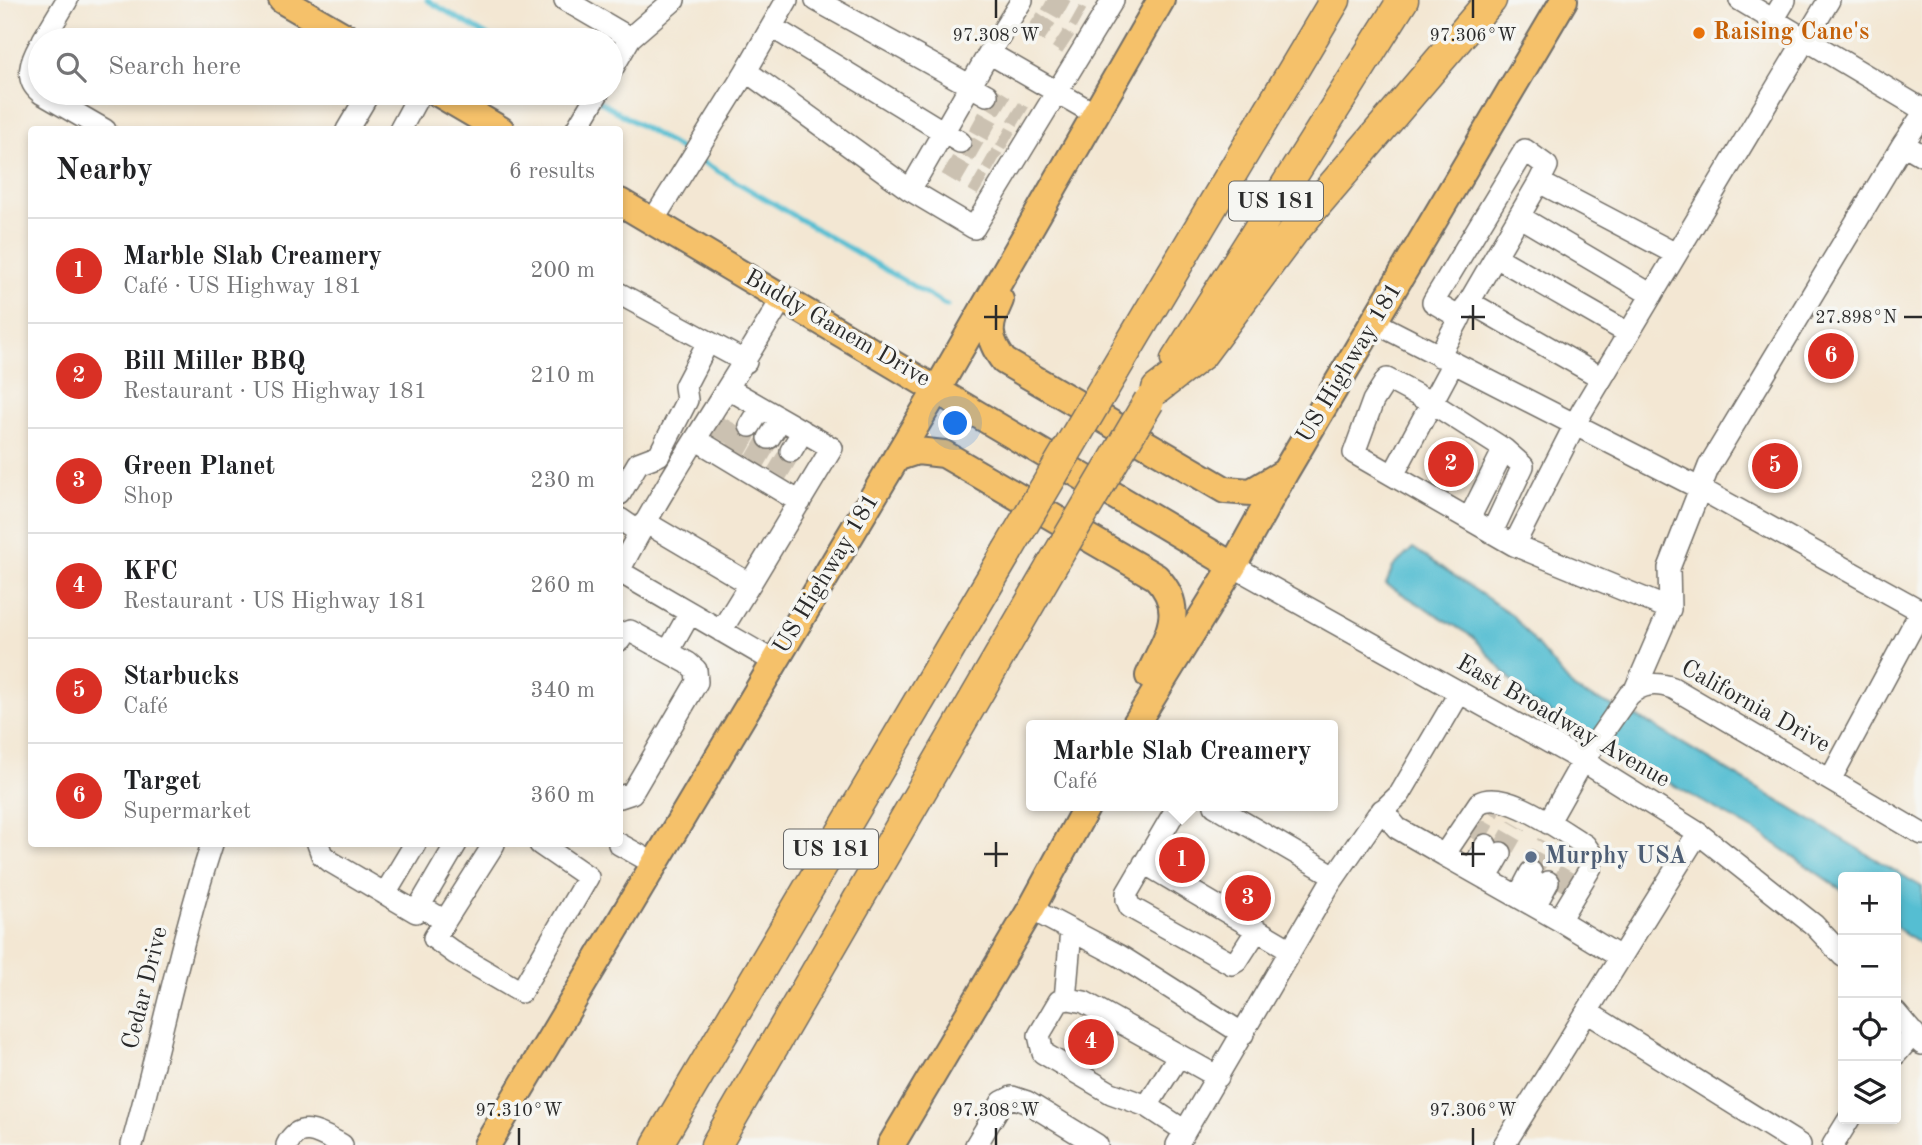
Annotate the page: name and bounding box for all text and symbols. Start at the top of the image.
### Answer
place label: Raising Cane's [1713,21,1869,45]
marker: Raising Cane's [1691,25,1707,41]
text: 97.308°W [953,27,1039,45]
text: 97.306°W [1430,27,1516,45]
search box [28,28,623,105]
icon: search [52,48,90,86]
text: Search here [108,54,241,80]
text: Nearby [56,156,153,186]
text: 6 results [509,160,595,183]
road number: US 181 [1229,182,1323,220]
text: Marble Slab Creamery [123,244,382,270]
text: 1 [72,259,86,282]
text: 200 m [530,259,595,282]
street label: Buddy Ganem Drive [740,266,934,392]
text: Café · US Highway 181 [123,275,362,298]
street label: US Highway 181 [1293,279,1407,447]
text: 27.898°N [1815,309,1897,327]
pin: 6 [1808,330,1854,382]
text: Bill Miller BBQ [123,349,306,375]
text: 2 [72,364,86,387]
text: 210 m [530,364,595,387]
text: Restaurant · US Highway 181 [123,380,427,403]
your location [938,406,972,440]
pin: 2 [1428,438,1474,490]
pin: 5 [1752,440,1798,492]
text: Green Planet [123,454,275,480]
text: 3 [72,469,86,492]
text: 230 m [530,469,595,492]
text: Shop [123,485,173,508]
street label: US Highway 181 [770,490,884,658]
text: KFC [123,559,178,585]
text: 4 [72,574,86,597]
text: 260 m [530,574,595,597]
text: Restaurant · US Highway 181 [123,590,427,613]
street label: East Broadway Avenue [1452,651,1674,793]
street label: California Drive [1676,656,1834,758]
text: Starbucks [123,664,239,690]
text: 5 [72,679,86,702]
text: 340 m [530,679,595,702]
text: Café [123,695,168,718]
popup [1026,720,1338,811]
text: Marble Slab Creamery [1052,739,1312,765]
text: Target [123,769,201,795]
text: Café [1052,770,1097,793]
text: 6 [72,784,86,807]
text: 360 m [530,784,595,807]
text: Supermarket [123,800,251,823]
road number: US 181 [784,830,878,869]
pin: 1 [1159,834,1205,886]
place label: Murphy USA [1545,845,1687,869]
marker: Murphy USA [1523,849,1539,865]
pin: 3 [1225,872,1271,924]
map controls [1838,872,1901,1124]
button: + [1838,872,1901,935]
street label: Cedar Drive [119,924,173,1052]
button: − [1838,935,1901,998]
button: locate [1838,998,1901,1061]
pin: 4 [1068,1016,1114,1068]
button: layers [1838,1061,1901,1124]
text: 97.310°W [476,1102,562,1120]
text: 97.308°W [953,1102,1039,1120]
text: 97.306°W [1430,1102,1516,1120]

